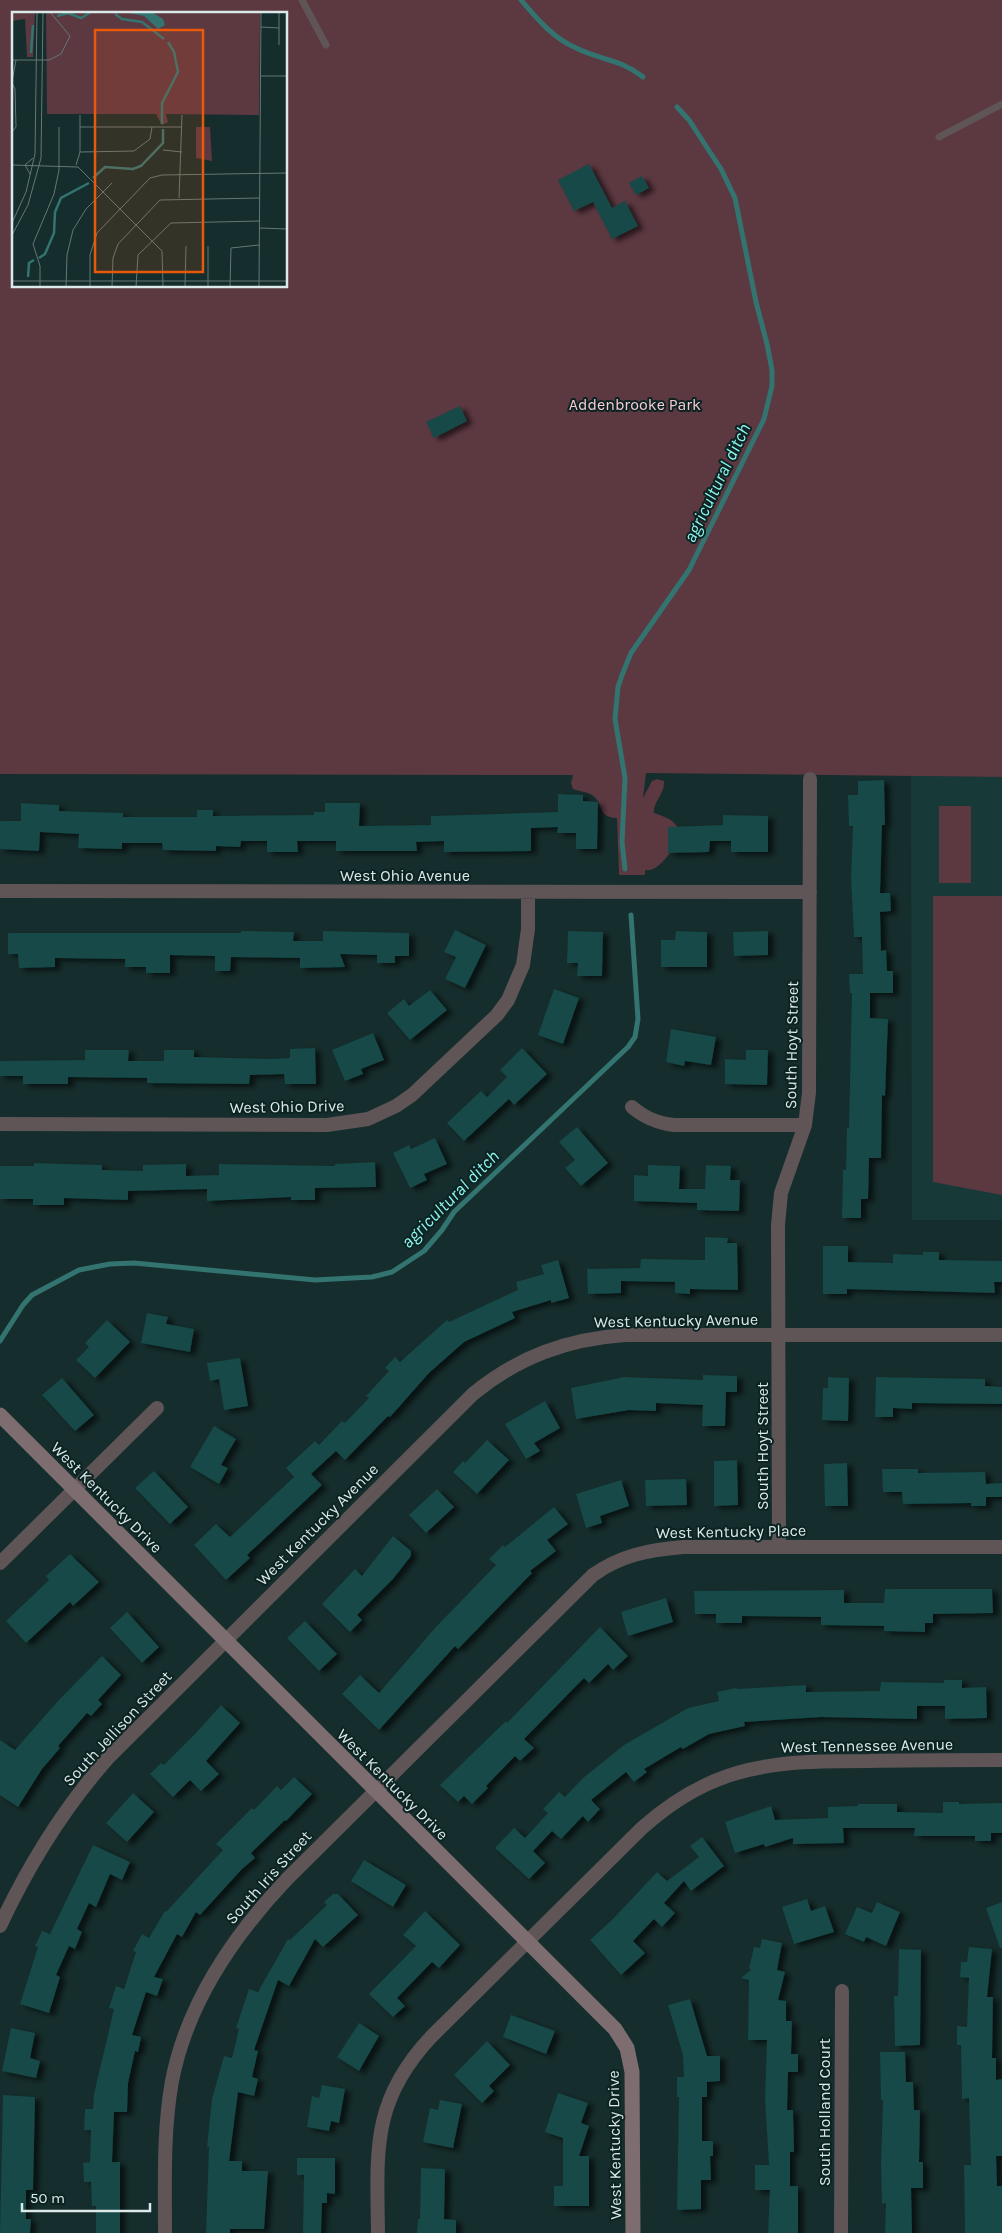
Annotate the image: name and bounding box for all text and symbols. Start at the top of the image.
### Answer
inset map [12,12,288,288]
park label: Addenbrooke Park [569,395,701,414]
water label: agricultural ditch [679,420,755,546]
street label: West Ohio Avenue [340,866,470,885]
street label: South Hoyt Street [781,981,802,1109]
street label: West Ohio Drive [229,1096,345,1117]
water label: agricultural ditch [396,1145,504,1253]
street label: West Kentucky Avenue [594,1310,758,1331]
street label: South Hoyt Street [753,1382,772,1510]
street label: West Kentucky Drive [47,1438,166,1557]
street label: West Kentucky Avenue [252,1459,382,1589]
street label: West Kentucky Place [656,1521,806,1542]
street label: South Jellison Street [59,1667,176,1790]
street label: West Kentucky Drive [333,1725,452,1844]
street label: West Tennessee Avenue [781,1734,953,1757]
street label: South Iris Street [222,1827,315,1928]
street label: South Holland Court [815,2038,834,2186]
street label: West Kentucky Drive [604,2070,625,2220]
scale bar [22,2180,150,2212]
text: 50 m [30,2189,65,2207]

